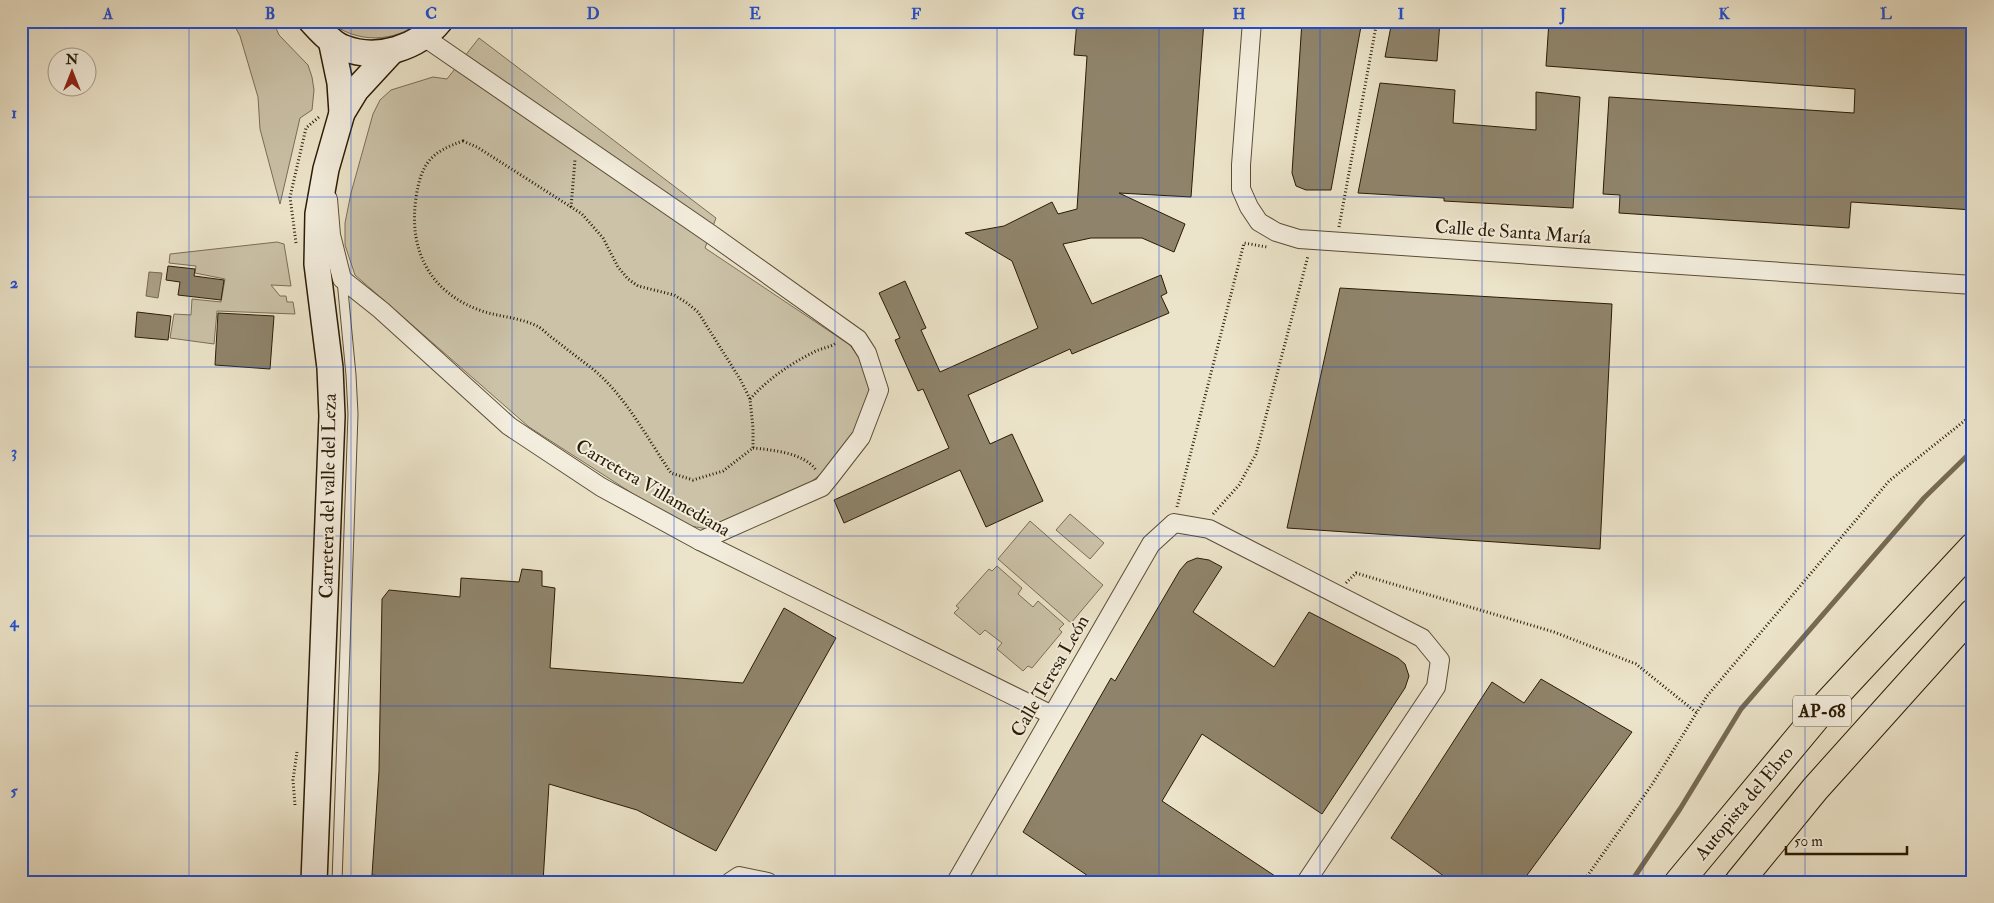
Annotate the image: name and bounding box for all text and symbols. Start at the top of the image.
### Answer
text: A [102,4,114,24]
text: B [265,4,275,24]
text: C [425,4,437,24]
text: D [586,4,600,24]
text: E [749,4,761,24]
text: F [911,4,921,24]
text: G [1071,4,1085,24]
text: H [1232,4,1246,24]
text: I [1398,4,1405,24]
text: J [1559,4,1567,25]
text: K [1718,4,1730,24]
text: L [1880,4,1892,24]
north arrow [48,48,98,98]
text: N [65,51,79,68]
text: 1 [11,103,17,123]
street label: Calle de Santa María [1434,215,1592,249]
text: 2 [10,273,18,293]
street label: Carretera del valle del Leza [314,393,342,599]
street label: Carretera Villamediana [571,434,735,542]
text: 3 [11,442,17,462]
street label: Calle Teresa León [1005,611,1095,741]
text: 4 [9,612,20,632]
road number: AP-68 [1793,696,1851,726]
street label: Autopista del Ebro [1689,741,1799,866]
text: 5 [10,781,18,801]
scale bar [1786,823,1908,855]
text: 50 m [1794,832,1823,851]

